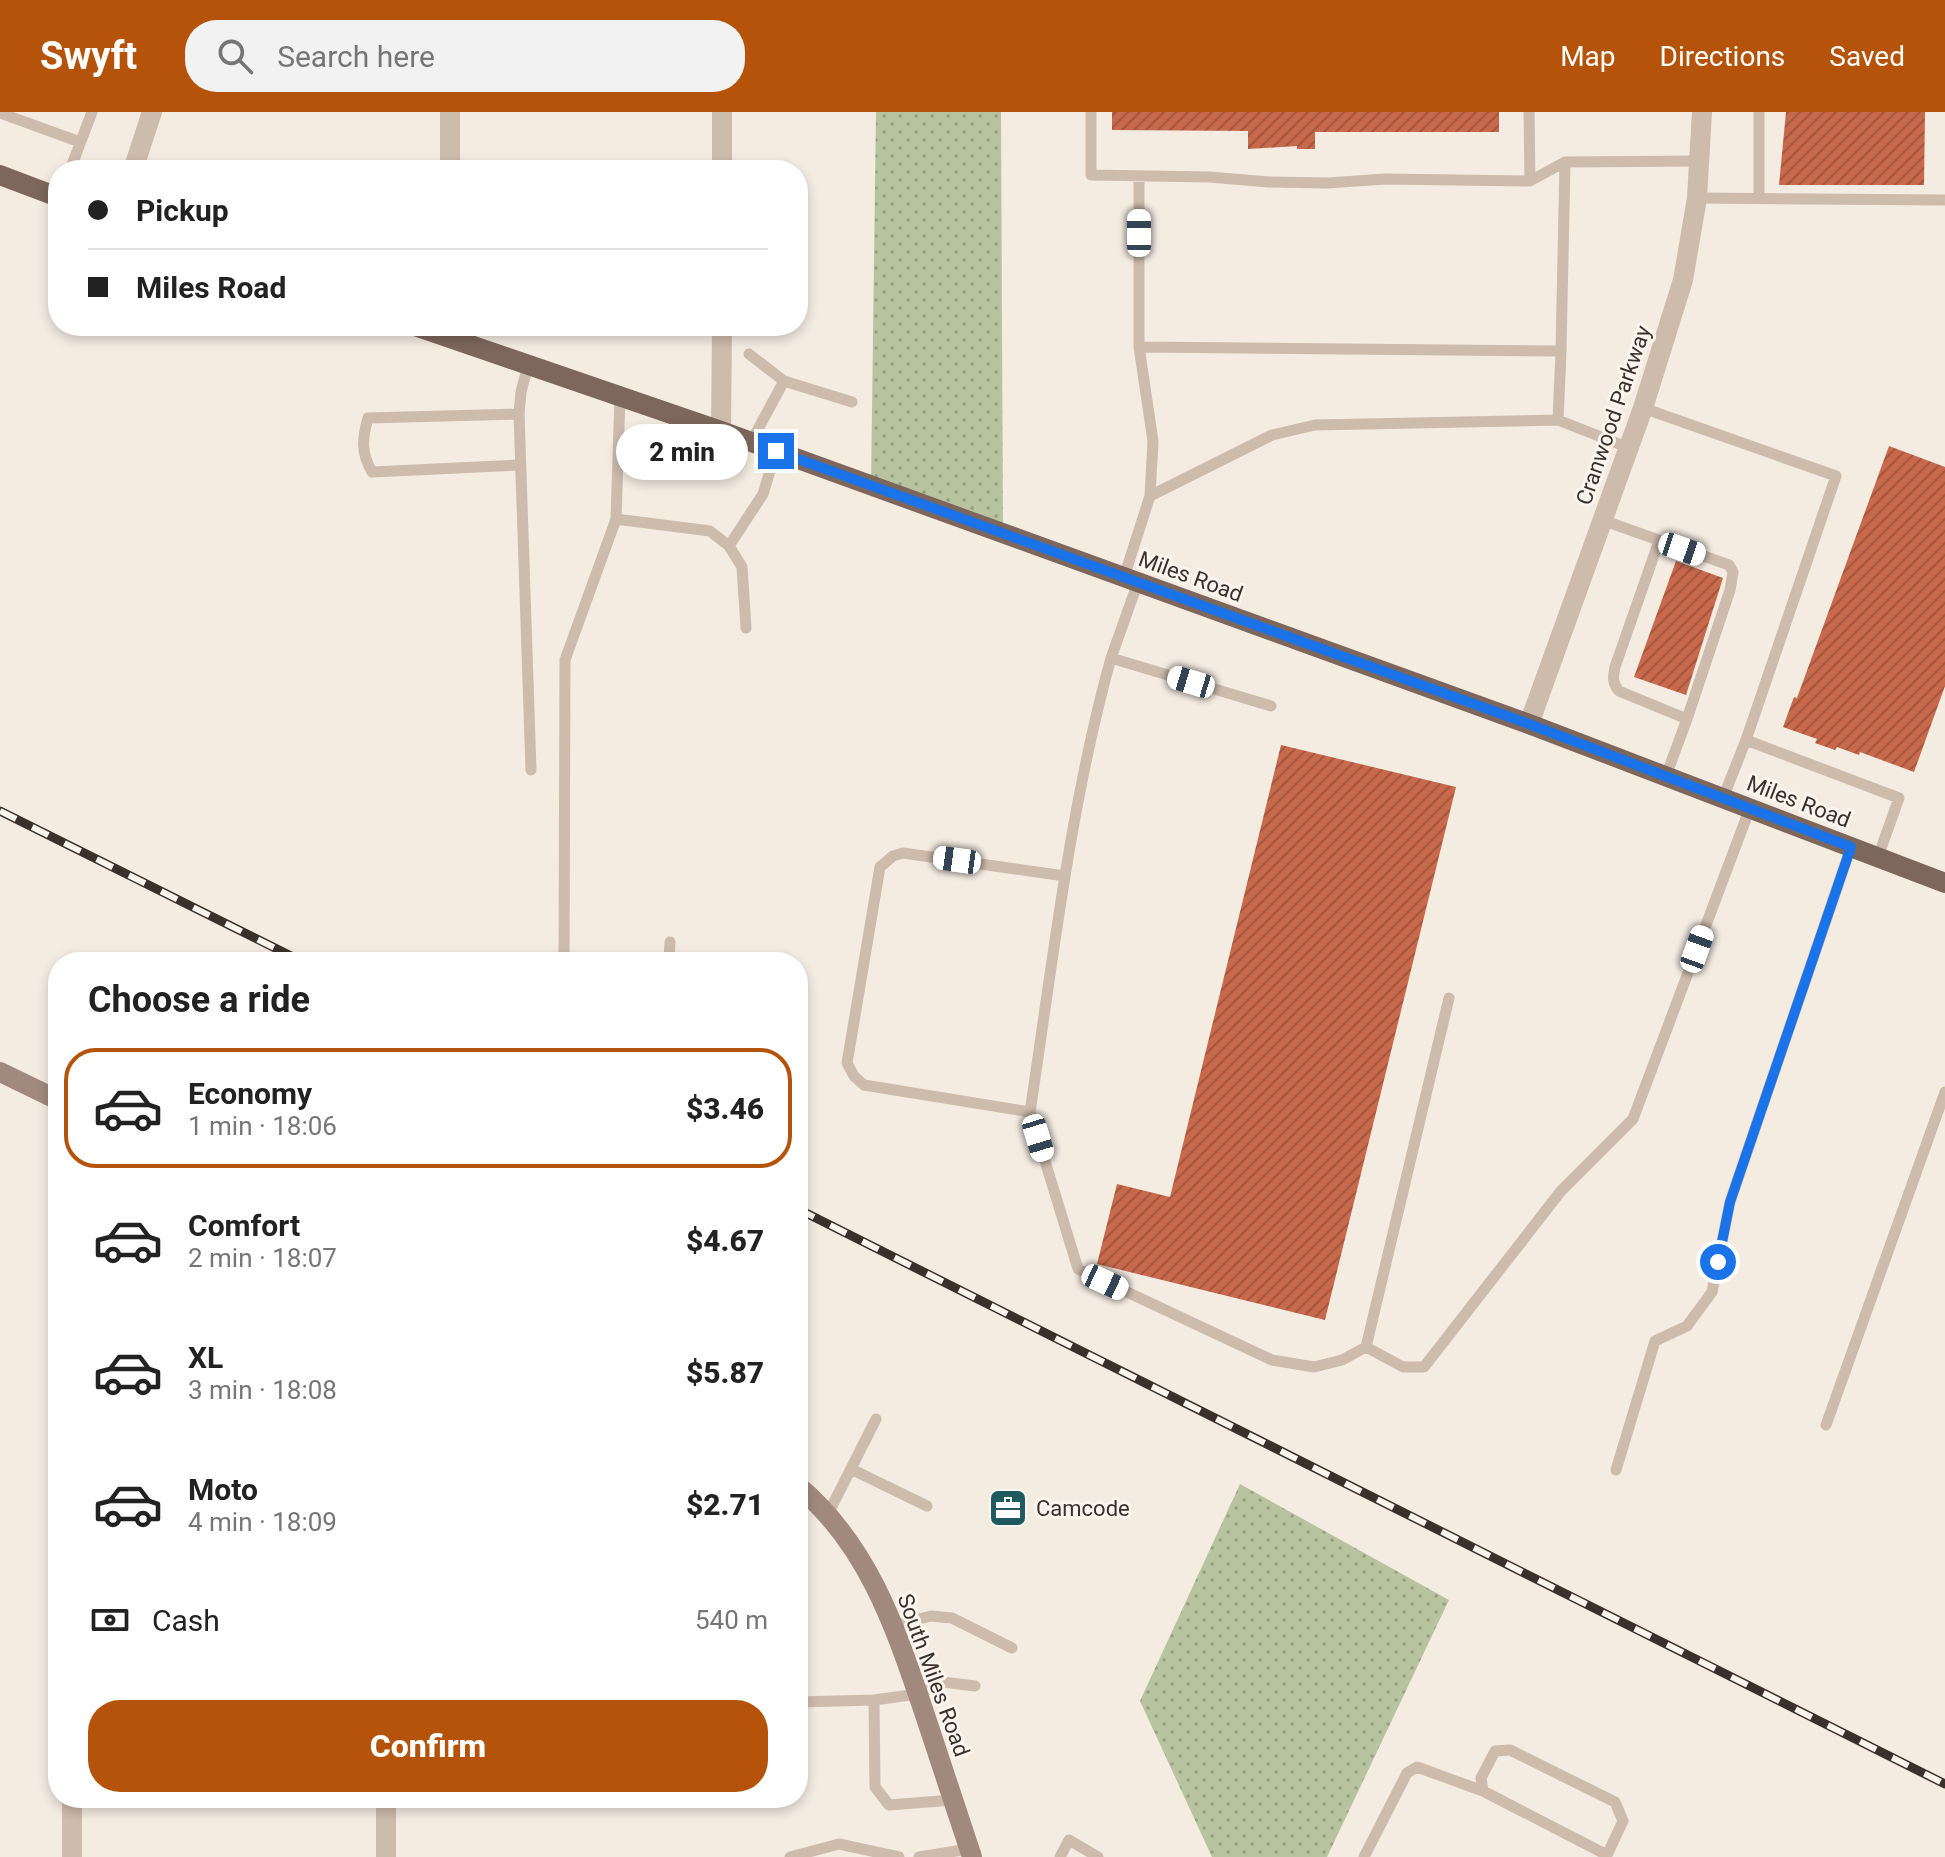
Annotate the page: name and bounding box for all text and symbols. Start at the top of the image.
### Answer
search box [185,20,745,92]
text: Swyft [40,34,137,78]
icon: search [213,34,257,78]
text: Search here [277,39,435,74]
text: Map [1560,40,1616,73]
text: Directions [1660,40,1785,73]
text: Saved [1829,40,1905,73]
text: Pickup [136,193,229,228]
car [1127,209,1151,257]
text: Miles Road [136,270,286,305]
street label: Cranwood Parkway [1571,322,1656,508]
callout: 2 min [616,423,748,479]
route end [758,433,794,469]
text: 2 min [649,437,715,467]
car [1655,530,1709,568]
street label: Miles Road [1135,546,1246,607]
car [1165,664,1217,700]
street label: Miles Road [1744,770,1854,833]
car [932,845,982,875]
car [1678,922,1716,976]
text: Choose a ride [88,979,310,1021]
icon: car [92,1072,164,1144]
text: Economy [188,1076,312,1111]
text: $3.46 [686,1091,764,1126]
text: 1 min · 18:06 [188,1111,337,1141]
car [1020,1112,1056,1164]
icon: car [92,1204,164,1276]
text: Comfort [188,1208,300,1243]
text: $4.67 [686,1223,764,1258]
text: 2 min · 18:07 [188,1243,337,1273]
route start [1700,1244,1736,1280]
car [1078,1261,1132,1303]
icon: car [92,1336,164,1408]
text: XL [188,1340,223,1375]
text: $5.87 [686,1355,764,1390]
text: 3 min · 18:08 [188,1375,337,1405]
icon: car [92,1468,164,1540]
text: Moto [188,1472,258,1507]
text: $2.71 [686,1487,764,1522]
office icon: Camcode [987,1487,1029,1529]
place label: Camcode [1036,1496,1130,1521]
text: 4 min · 18:09 [188,1507,337,1537]
street label: South Miles Road [892,1590,975,1760]
icon: cash [88,1598,132,1642]
text: Cash [152,1603,220,1638]
text: 540 m [695,1605,768,1635]
button: Confirm [88,1700,768,1792]

